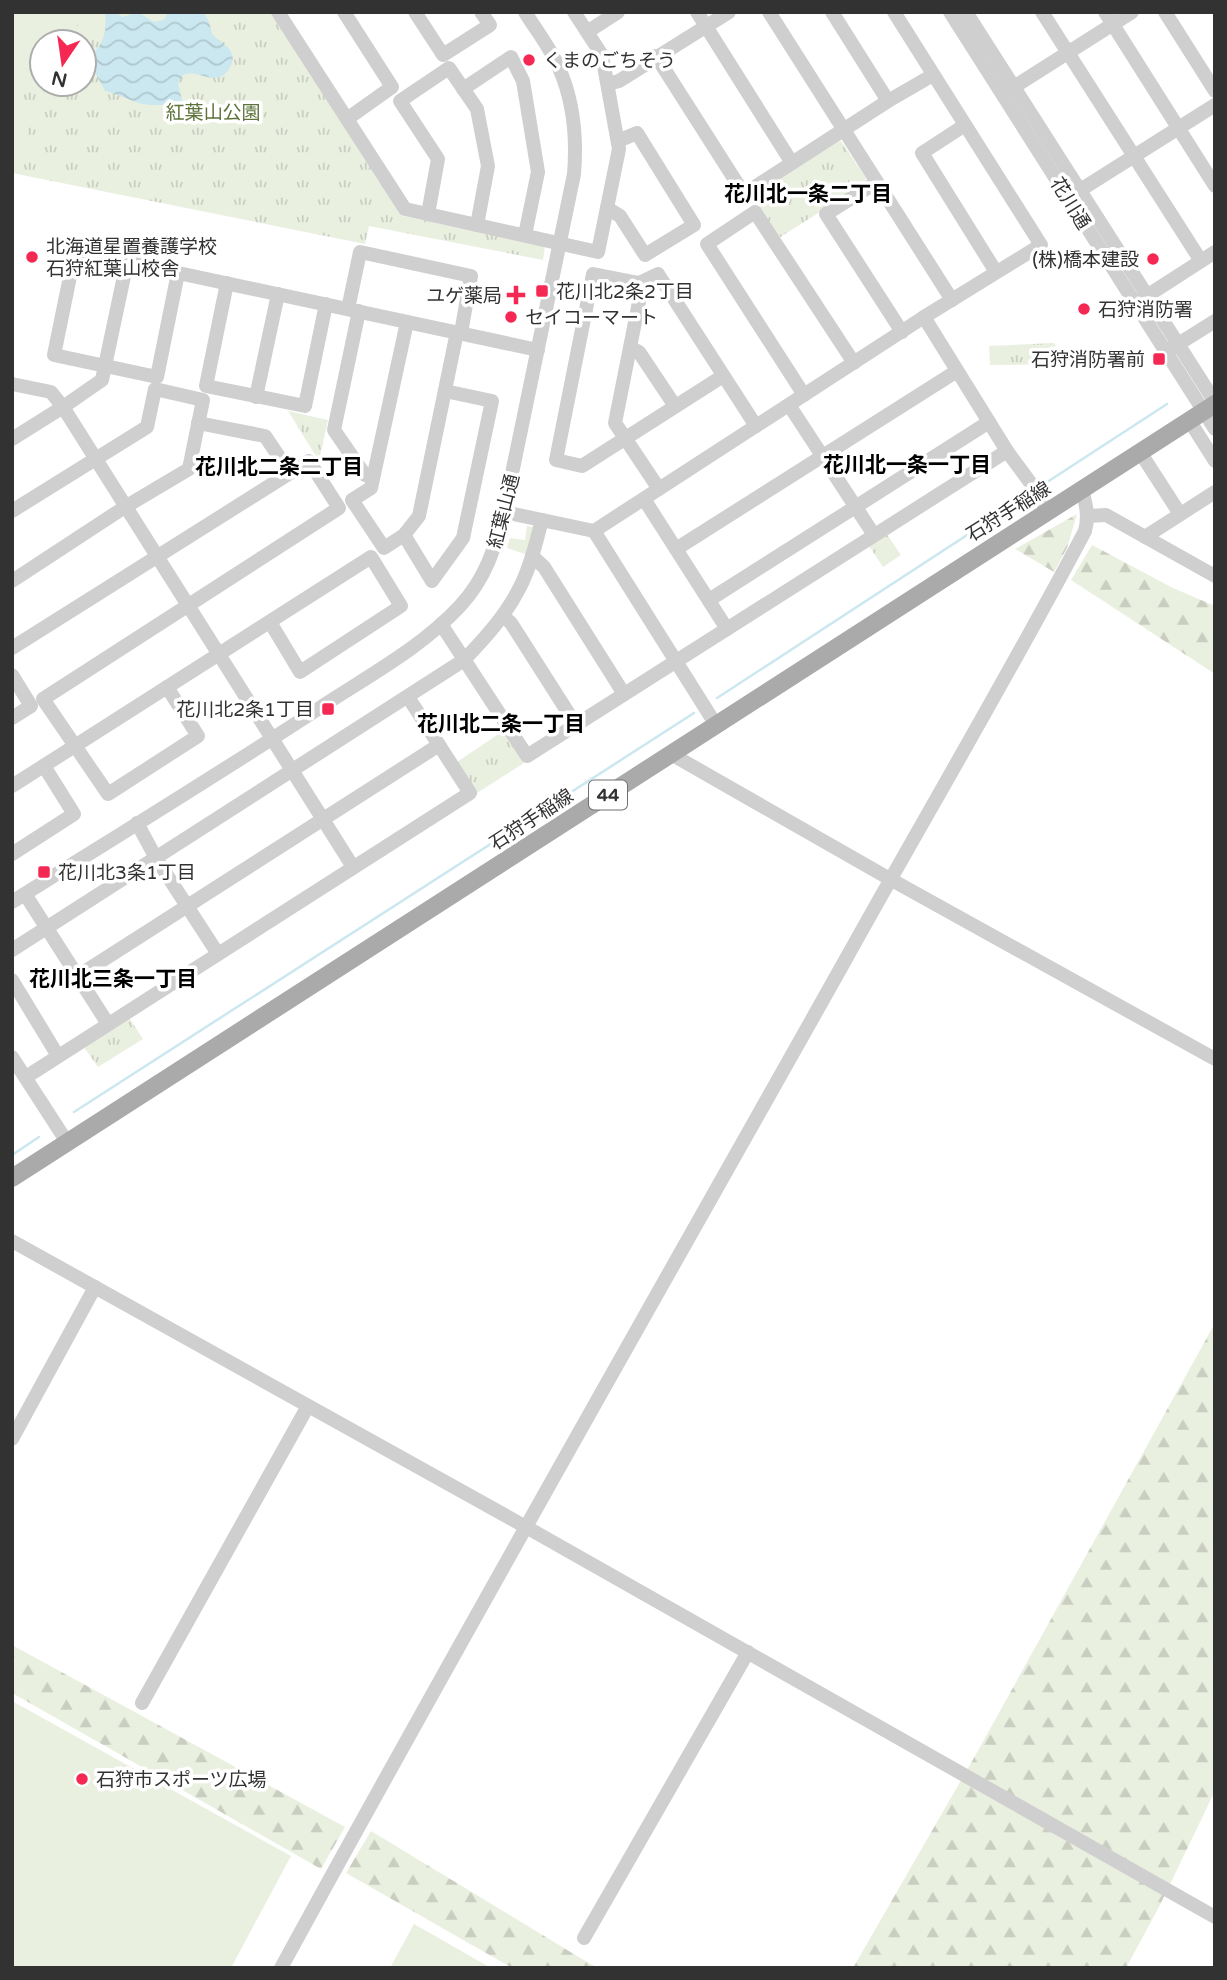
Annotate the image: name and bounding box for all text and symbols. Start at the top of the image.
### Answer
north arrow [28,28,98,98]
place label: くまのごちそう [543,50,676,72]
marker: くまのごちそう [521,52,537,68]
text: N [49,66,69,91]
park label: 紅葉山公園 [165,102,261,124]
street label: 花川通 [1046,174,1095,234]
district label: 花川北一条二丁目 [724,182,892,207]
place label: 北海道星置養護学校 石狩紅葉山校舎 [46,236,217,280]
marker: 北海道星置養護学校 石狩紅葉山校舎 [24,249,40,265]
place label: (株)橋本建設 [1032,249,1139,271]
marker: (株)橋本建設 [1145,251,1161,267]
place label: 花川北2条2丁目 [556,281,694,303]
marker: 花川北2条2丁目 [534,283,550,299]
place label: ユゲ薬局 [426,285,502,307]
marker: ユゲ薬局 [508,287,524,303]
place label: 石狩消防署 [1098,299,1193,321]
marker: 石狩消防署 [1076,301,1092,317]
place label: セイコーマート [525,307,658,329]
marker: セイコーマート [503,309,519,325]
place label: 石狩消防署前 [1031,349,1145,371]
marker: 石狩消防署前 [1151,351,1167,367]
district label: 花川北一条一丁目 [823,453,991,478]
district label: 花川北二条二丁目 [195,455,363,480]
street label: 紅葉山通 [484,472,524,551]
street label: 石狩手稲線 [962,477,1055,546]
place label: 花川北2条1丁目 [176,699,314,721]
marker: 花川北2条1丁目 [320,701,336,717]
district label: 花川北二条一丁目 [417,712,585,737]
road number: 44 [589,780,627,810]
street label: 石狩手稲線 [486,785,577,855]
place label: 花川北3条1丁目 [58,862,196,884]
marker: 花川北3条1丁目 [36,864,52,880]
district label: 花川北三条一丁目 [29,967,197,992]
place label: 石狩市スポーツ広場 [96,1769,267,1791]
marker: 石狩市スポーツ広場 [74,1771,90,1787]

